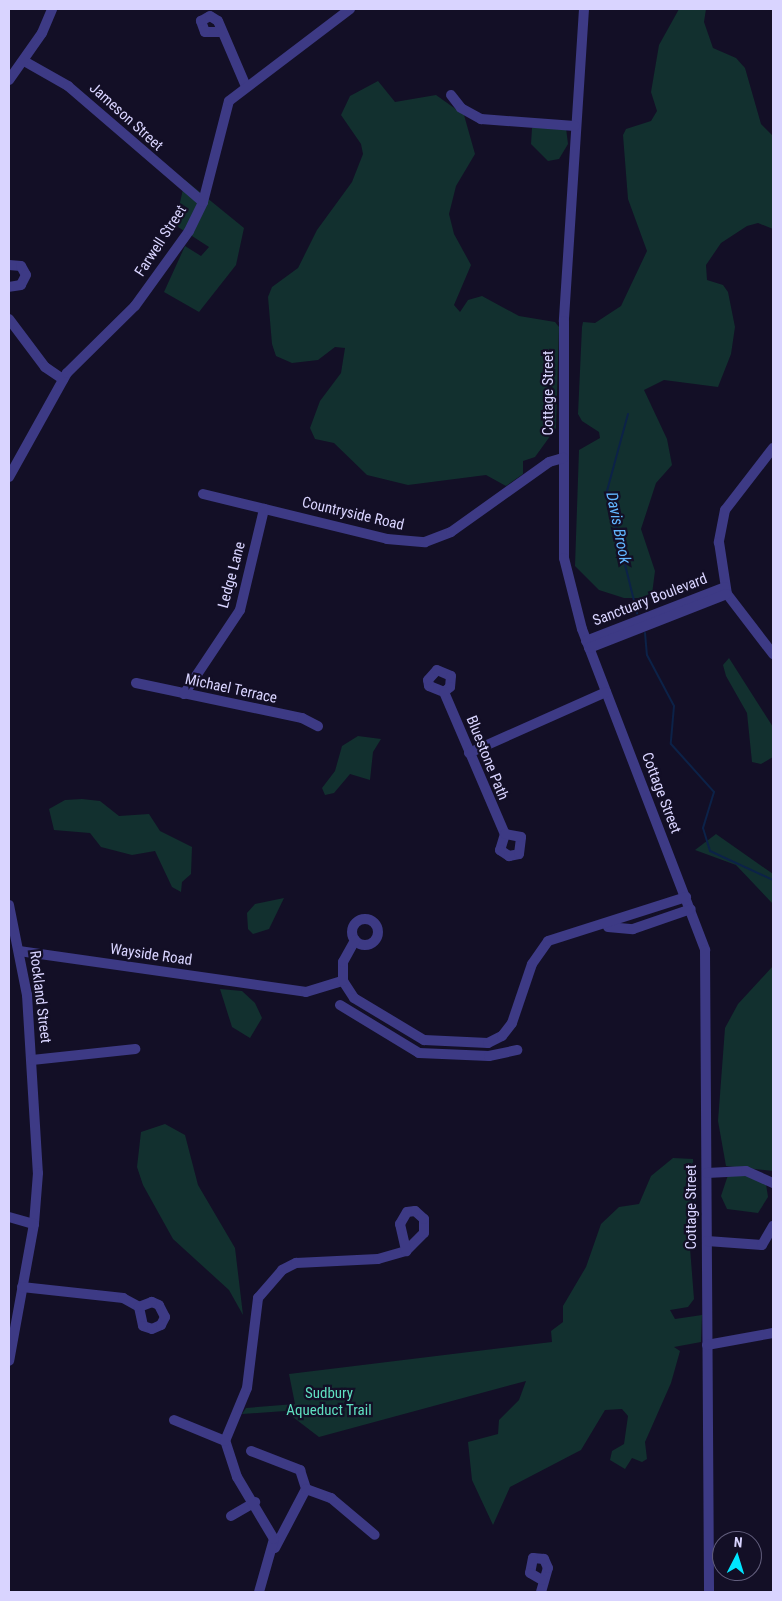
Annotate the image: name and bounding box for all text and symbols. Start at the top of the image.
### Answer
street label: Jameson Street [85,79,167,155]
street label: Farwell Street [131,202,191,280]
street label: Cottage Street [540,350,558,436]
water label: Davis Brook [602,490,634,566]
street label: Countryside Road [300,494,406,534]
street label: Ledge Lane [214,540,250,610]
street label: Sanctuary Boulevard [590,570,710,630]
street label: Michael Terrace [183,670,279,708]
street label: Bluestone Path [462,713,512,803]
street label: Cottage Street [637,750,685,836]
street label: Wayside Road [109,940,193,970]
street label: Rockland Street [25,950,55,1044]
street label: Cottage Street [683,1164,701,1250]
park label: Sudbury Aqueduct Trail [286,1384,372,1419]
north arrow [712,1531,762,1581]
text: N [733,1534,743,1550]

